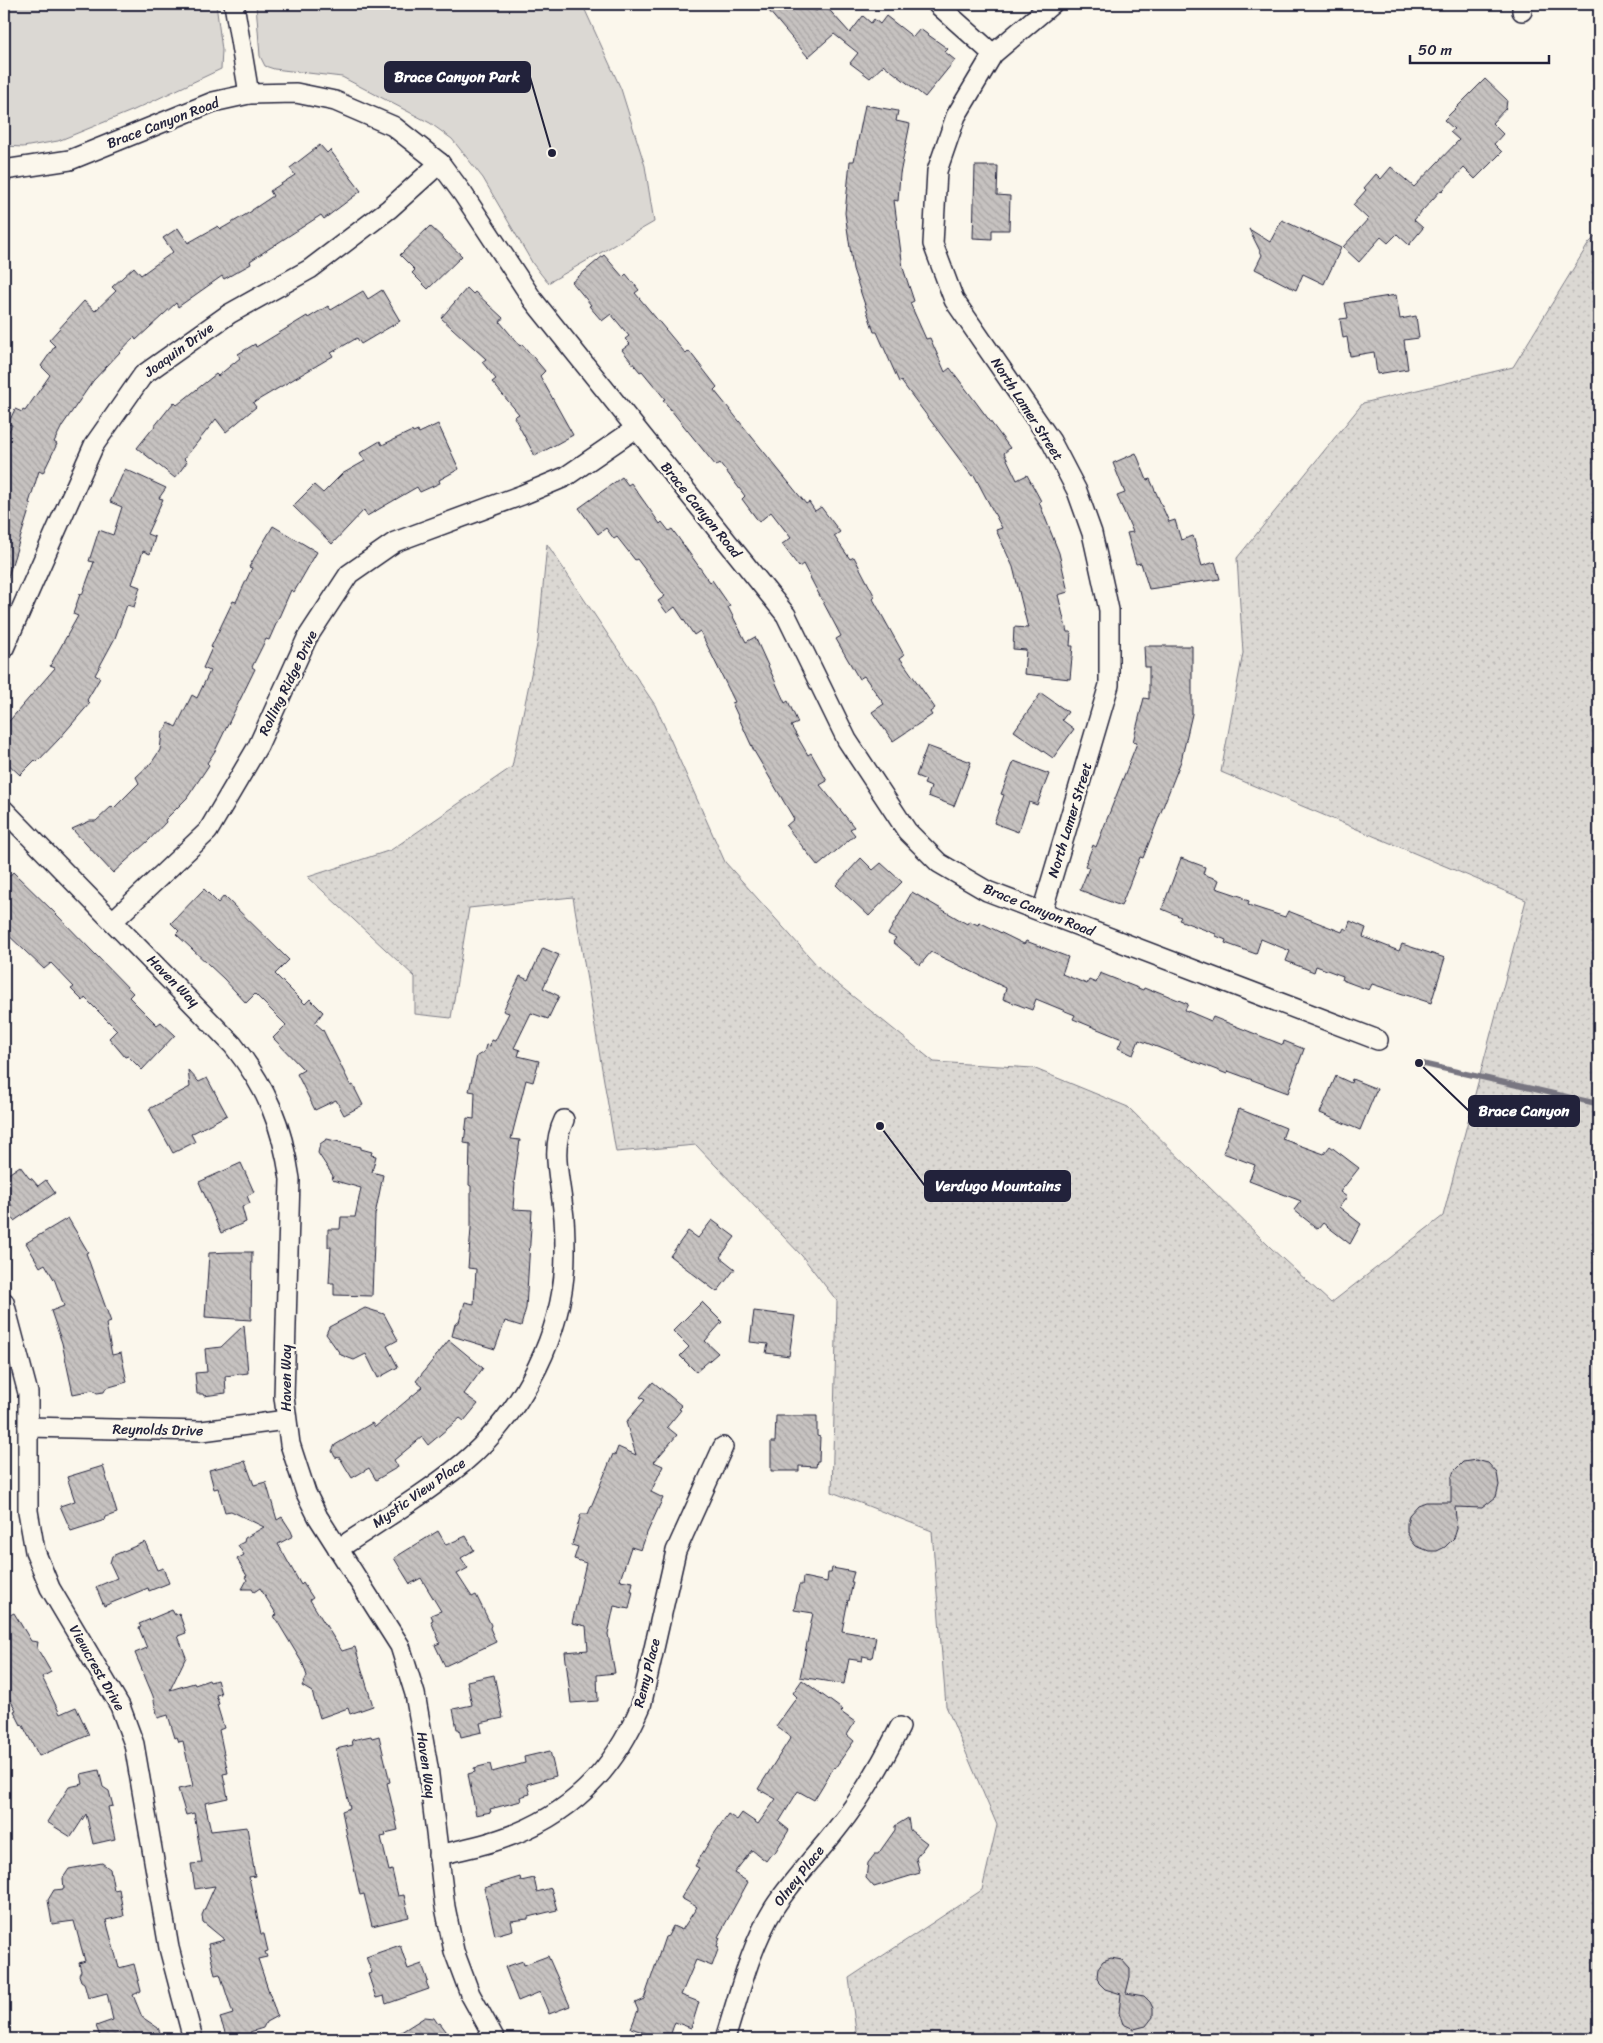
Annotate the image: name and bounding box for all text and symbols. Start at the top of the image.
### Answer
scale bar [1410,32,1549,64]
text: 50 m [1418,37,1453,63]
callout: Brace Canyon Park [385,62,530,92]
text: Brace Canyon Park [394,64,521,90]
street label: Brace Canyon Road [103,90,224,156]
street label: Joaquin Drive [138,316,219,385]
street label: North Lamer Street [984,352,1070,466]
street label: Brace Canyon Road [654,456,749,565]
street label: Rolling Ridge Drive [252,626,324,740]
street label: North Lamer Street [1041,759,1099,881]
street label: Brace Canyon Road [979,876,1100,944]
street label: Haven Way [140,948,206,1014]
callout: Brace Canyon [1469,1096,1579,1126]
text: Brace Canyon [1479,1098,1570,1124]
callout: Verdugo Mountains [925,1171,1070,1201]
text: Verdugo Mountains [935,1173,1062,1199]
street label: Haven Way [274,1344,299,1412]
street label: Reynolds Drive [112,1417,204,1443]
street label: Mystic View Place [367,1451,471,1535]
street label: Viewcrest Drive [62,1620,132,1716]
street label: Remy Place [626,1636,668,1710]
street label: Haven Way [409,1730,443,1801]
street label: Olney Place [767,1840,831,1912]

